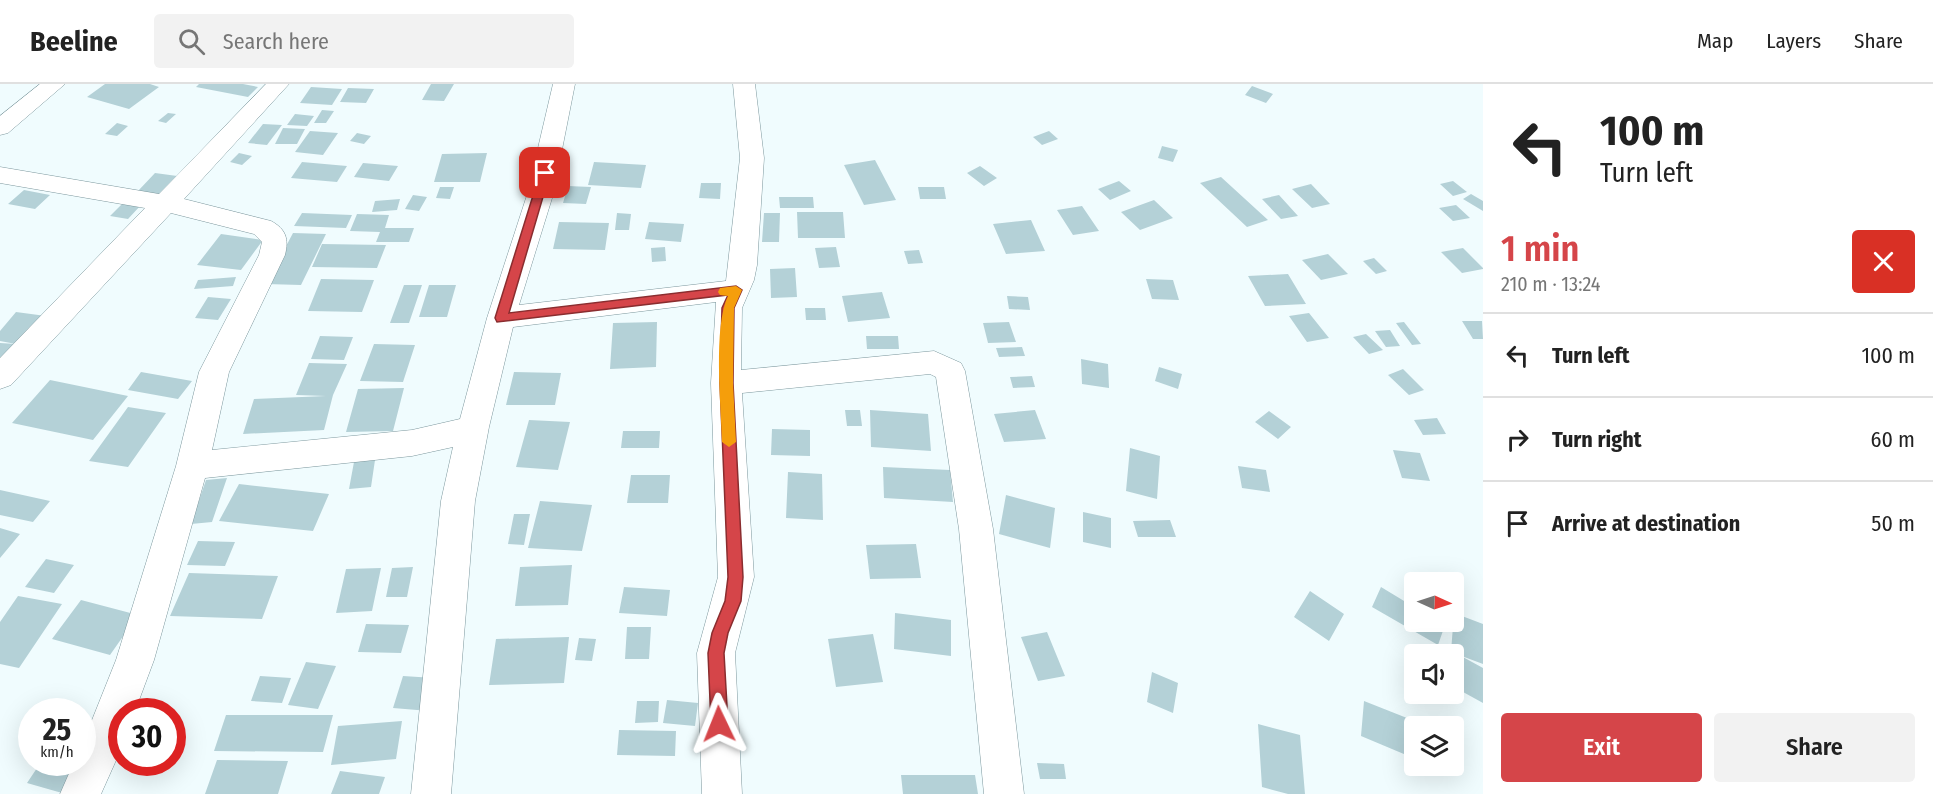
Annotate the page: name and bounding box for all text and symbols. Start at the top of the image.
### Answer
search box [154,14,574,68]
text: Beeline [30,25,118,58]
icon: search [175,25,208,58]
text: Search here [223,28,329,55]
text: Map [1697,28,1733,54]
text: Layers [1766,28,1821,54]
text: Share [1854,28,1903,54]
text: 100 m [1600,106,1704,156]
icon: left [1501,108,1579,186]
pin [519,147,570,198]
icon: arrive [528,156,561,189]
text: Turn left [1600,157,1693,189]
text: 1 min [1501,227,1579,271]
button: close [1852,230,1915,293]
text: 210 m · 13:24 [1501,272,1600,296]
icon: left [1501,339,1534,372]
text: Turn left [1552,342,1630,369]
text: 100 m [1861,342,1915,369]
icon: right [1501,423,1534,456]
text: Turn right [1552,426,1641,453]
text: 60 m [1871,426,1915,453]
icon: arrive [1501,507,1534,540]
text: Arrive at destination [1552,510,1740,537]
text: 50 m [1871,510,1915,537]
north arrow [1404,572,1464,632]
map controls [1404,572,1464,776]
button: sound [1404,644,1464,704]
position arrow [687,692,751,756]
speed limit sign: 30 [108,698,186,776]
text: 25 [43,712,71,748]
button: Exit [1501,713,1702,782]
button: Share [1714,713,1915,782]
button: layers [1404,716,1464,776]
text: km/h [40,743,74,761]

